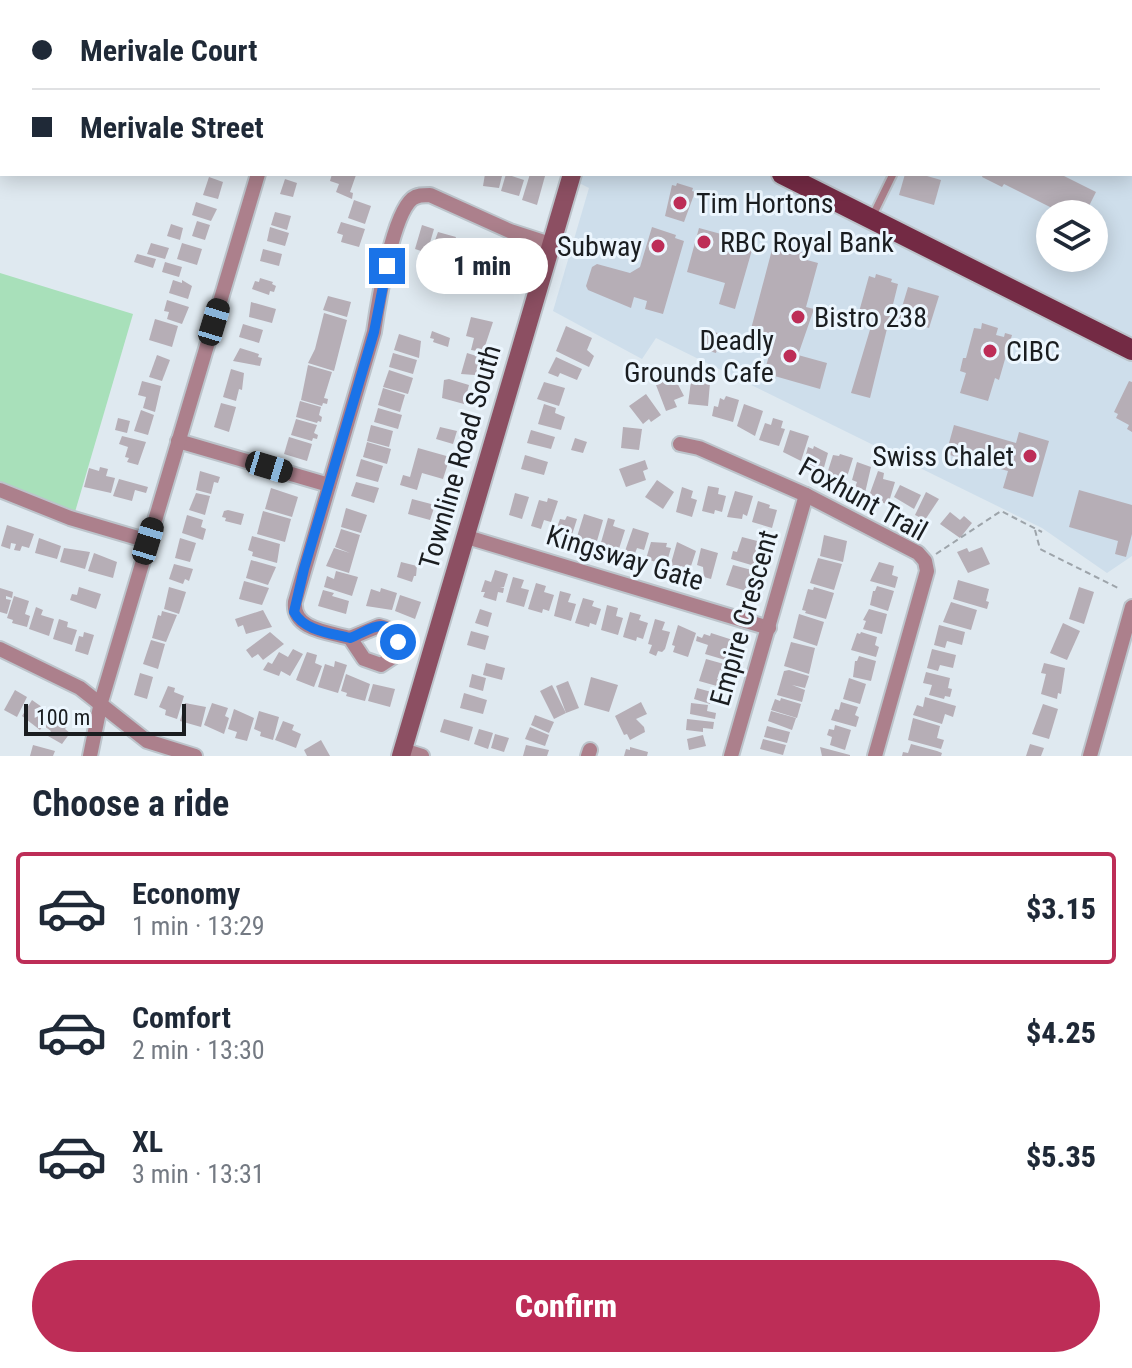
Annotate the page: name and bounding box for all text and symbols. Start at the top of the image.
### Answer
text: Merivale Court [80,33,257,68]
text: Merivale Street [80,110,264,145]
place label: Tim Hortons [696,187,834,220]
marker: Tim Hortons [671,194,689,212]
map controls [1036,200,1108,272]
button: layers [1036,200,1108,272]
place label: RBC Royal Bank [720,226,894,259]
place label: Subway [557,230,642,263]
marker: RBC Royal Bank [695,233,713,251]
marker: Subway [649,237,667,255]
callout: 1 min [415,238,547,294]
route end [369,248,405,284]
text: 1 min [453,251,511,281]
car [196,296,232,348]
place label: Bistro 238 [814,301,927,334]
marker: Bistro 238 [789,308,807,326]
place label: Deadly Grounds Cafe [624,324,774,389]
place label: CIBC [1006,335,1060,368]
street label: Townline Road South [412,341,508,573]
marker: CIBC [981,342,999,360]
marker: Deadly Grounds Cafe [781,347,799,365]
place label: Swiss Chalet [872,440,1014,473]
marker: Swiss Chalet [1021,447,1039,465]
car [243,449,295,485]
street label: Foxhunt Trail [793,450,933,548]
car [130,515,166,567]
street label: Kingsway Gate [542,518,708,598]
street label: Empire Crescent [703,526,785,710]
route start [380,624,416,660]
scale bar [24,700,186,736]
text: 100 m [36,705,90,730]
text: Choose a ride [32,783,229,825]
icon: car [36,872,108,944]
text: Economy [132,876,240,911]
text: $3.15 [1026,891,1096,926]
text: 1 min · 13:29 [132,911,265,941]
icon: car [36,996,108,1068]
text: Comfort [132,1000,231,1035]
text: $4.25 [1026,1015,1096,1050]
text: 2 min · 13:30 [132,1035,265,1065]
icon: car [36,1120,108,1192]
text: XL [132,1124,163,1159]
text: $5.35 [1026,1139,1096,1174]
text: 3 min · 13:31 [132,1159,265,1189]
button: Confirm [32,1260,1100,1352]

